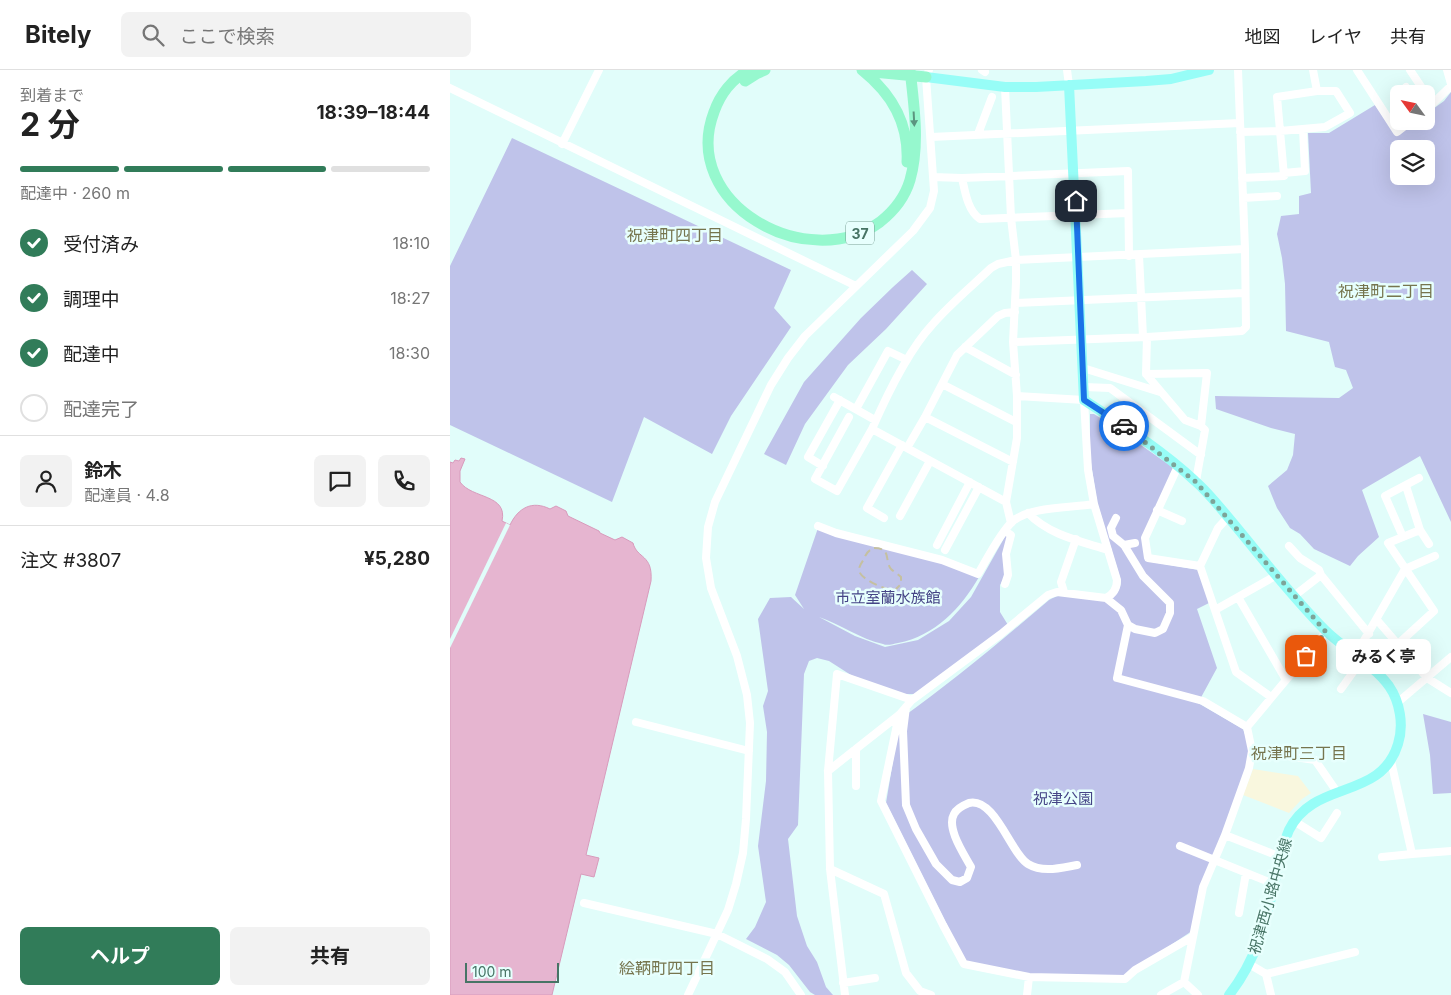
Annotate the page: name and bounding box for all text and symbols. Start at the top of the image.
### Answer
search box [121,12,471,57]
text: Bitely [25,20,91,49]
icon: search [139,21,167,49]
text: ここで検索 [179,25,274,48]
text: 地図 [1245,26,1281,47]
text: レイヤ [1309,26,1362,47]
text: 共有 [1390,26,1426,47]
text: 到着まで [20,85,84,105]
north arrow [1390,85,1435,130]
map controls [1390,85,1435,185]
text: 18:39–18:44 [316,101,430,124]
text: 2 分 [20,105,80,144]
one-way arrow [910,111,918,127]
button: layers [1390,140,1435,185]
pin [1055,180,1097,222]
text: 配達中 · 260 m [20,183,130,203]
icon: home [1062,187,1090,215]
road number: 37 [846,222,874,244]
district label: 祝津町四丁目 [627,225,723,245]
icon: check [20,229,48,257]
text: 受付済み [63,233,139,256]
text: 18:10 [392,233,430,253]
district label: 祝津町二丁目 [1338,281,1434,301]
icon: check [20,284,48,312]
text: 調理中 [63,288,120,311]
text: 18:27 [390,288,430,308]
icon: check [20,339,48,367]
text: 配達中 [63,343,120,366]
text: 18:30 [389,343,430,363]
text: 配達完了 [63,398,139,421]
courier [1099,401,1149,451]
icon: car [1110,412,1138,440]
button: person [20,455,72,507]
button: chat [314,455,366,507]
button: phone [378,455,430,507]
text: 鈴木 [84,459,122,482]
text: 配達員 · 4.8 [84,485,170,505]
text: ¥5,280 [364,547,430,570]
text: 注文 #3807 [20,549,121,572]
park label: 市立室蘭水族館 [835,588,941,607]
pin [1285,635,1327,677]
callout: みるく亭 [1336,638,1431,674]
icon: bag [1292,642,1320,670]
text: みるく亭 [1351,646,1416,666]
district label: 祝津町三丁目 [1251,743,1347,763]
park label: 祝津公園 [1033,789,1093,808]
street label: 祝津西小路中央線 [1244,836,1296,956]
button: ヘルプ [20,927,220,985]
button: 共有 [230,927,430,985]
district label: 絵鞆町四丁目 [619,958,715,978]
scale bar [465,960,559,983]
text: 100 m [472,963,512,980]

